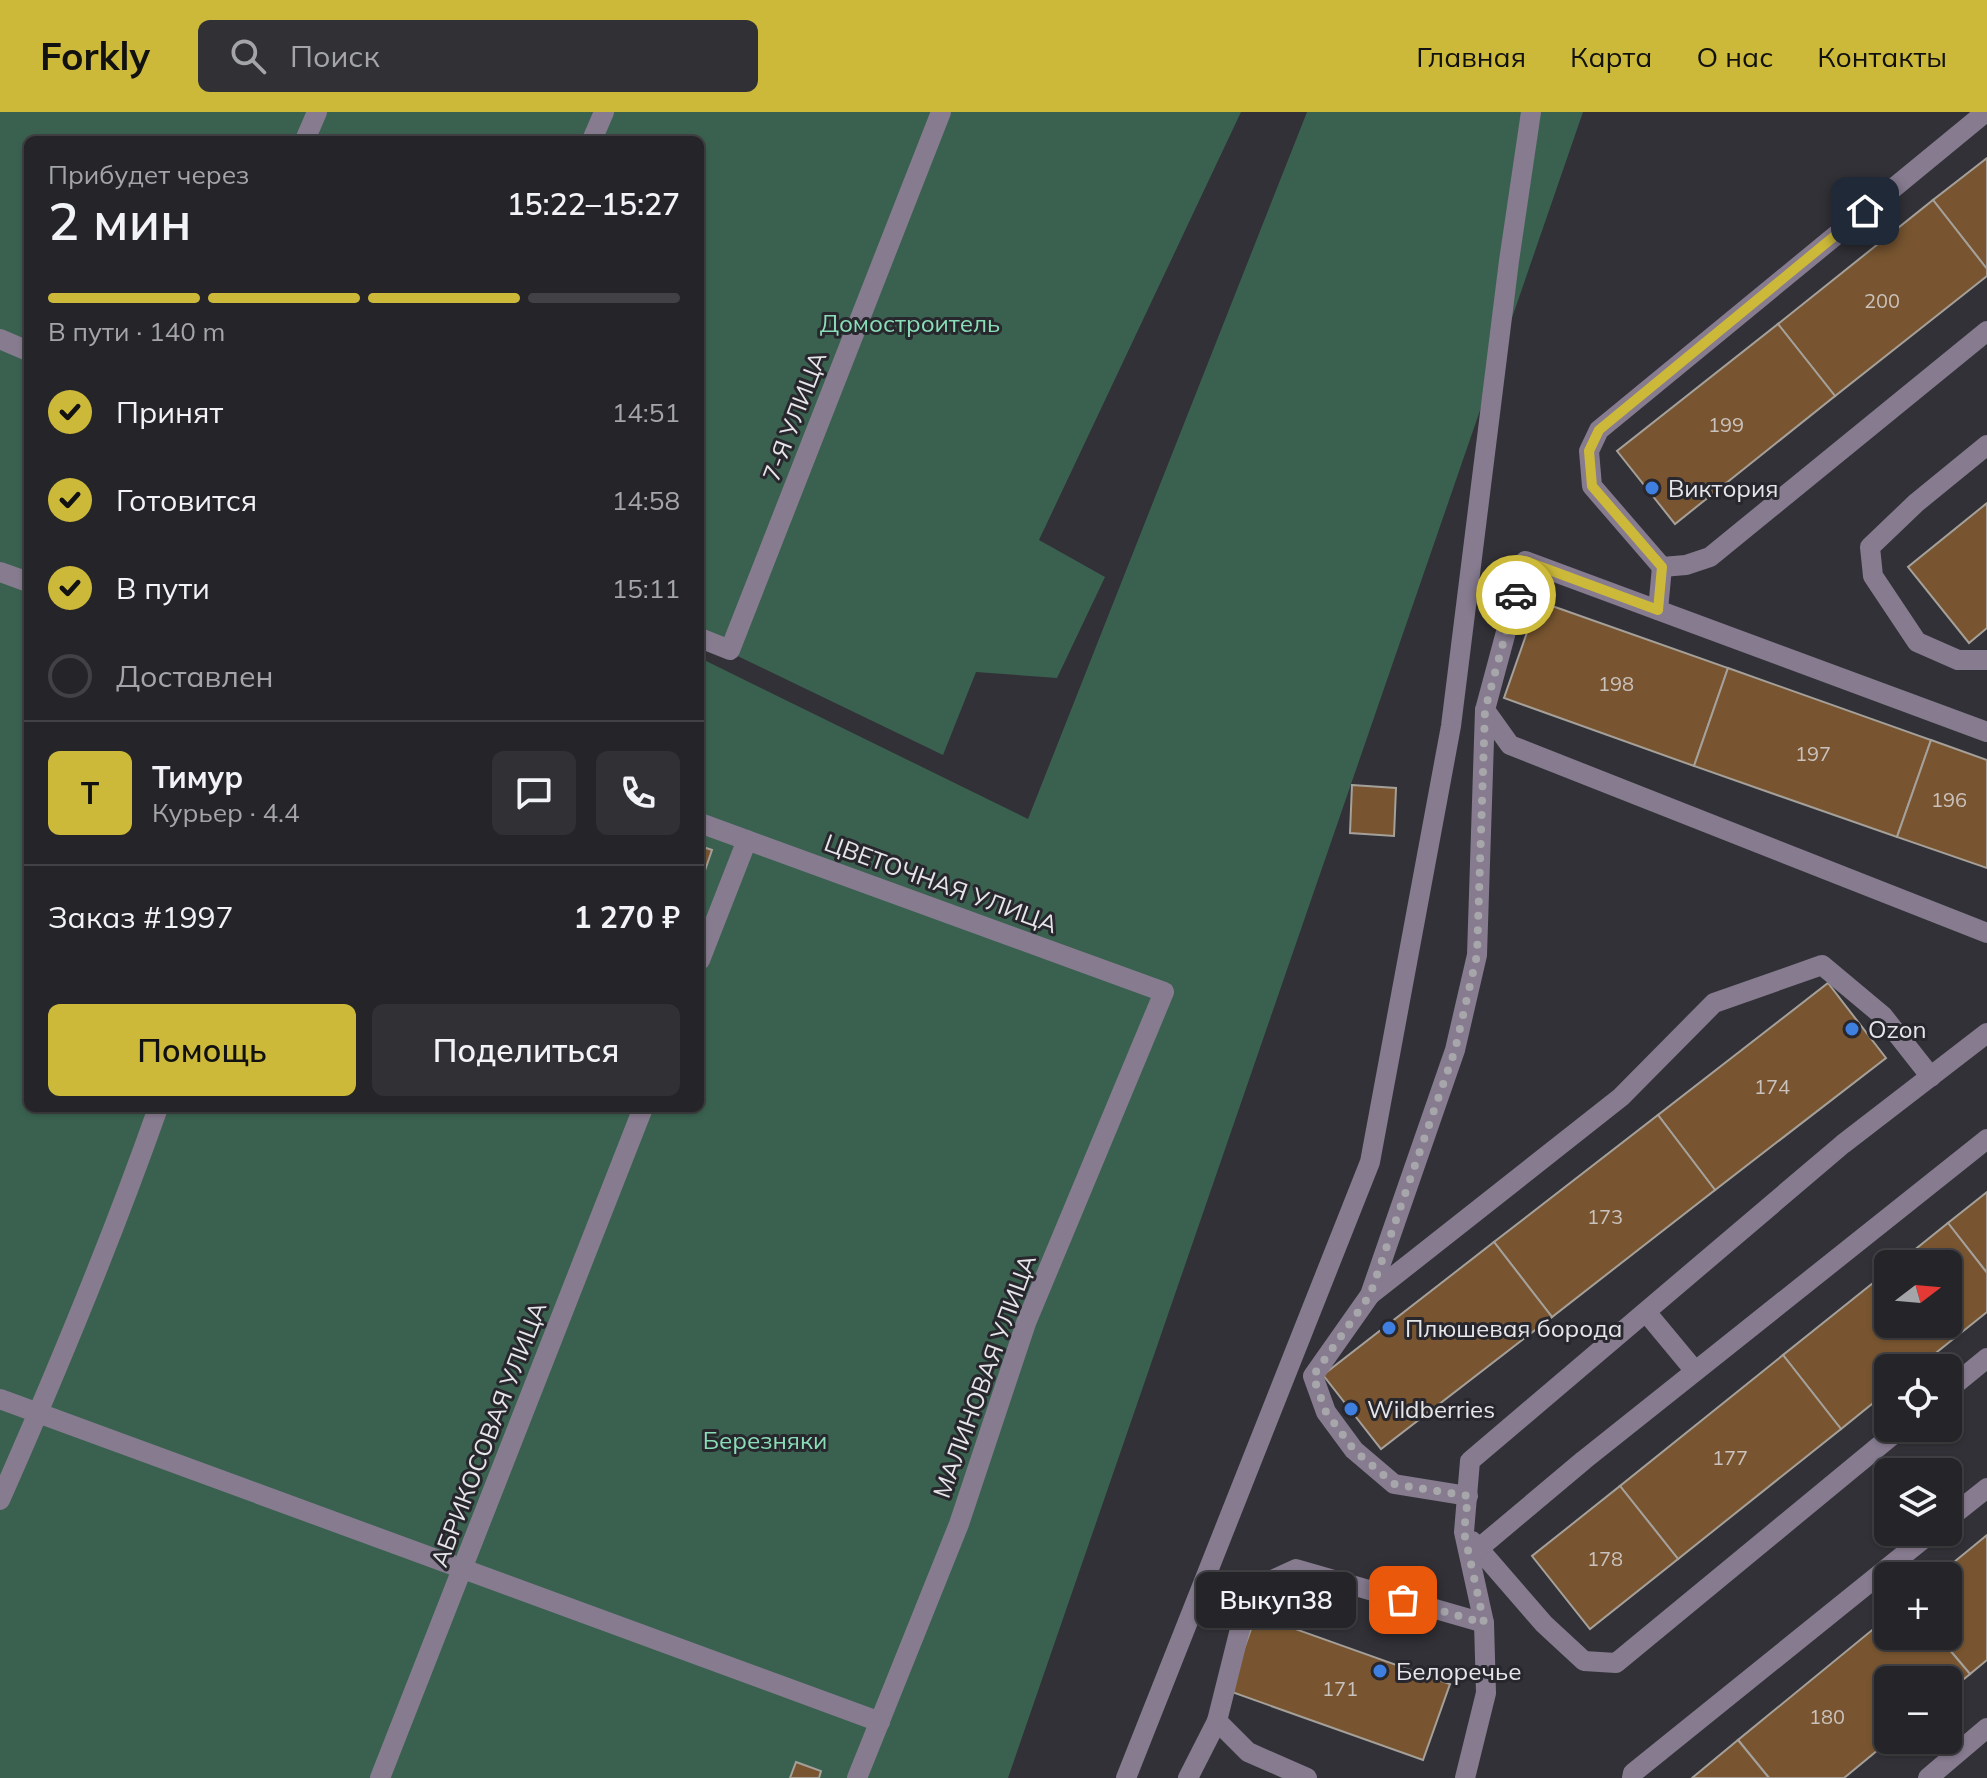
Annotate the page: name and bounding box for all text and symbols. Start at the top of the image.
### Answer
search box [198,20,758,92]
text: Forkly [40,32,150,80]
icon: search [226,34,270,78]
text: Поиск [290,37,380,75]
text: Главная [1416,39,1526,74]
text: Карта [1570,39,1652,74]
text: О нас [1696,39,1773,74]
text: Контакты [1817,39,1947,74]
text: Прибудет через [48,158,249,191]
pin [1831,177,1899,245]
text: 15:22–15:27 [507,185,680,223]
text: 2 мин [48,188,192,253]
icon: home [1843,189,1887,233]
house number: 200 [1864,288,1900,313]
park label: Домостроитель [820,308,1000,338]
text: В пути · 140 m [48,315,225,348]
street label: 7-Я УЛИЦА [756,347,833,485]
icon: check [48,390,92,434]
text: Принят [116,393,223,431]
text: 14:51 [612,396,680,429]
house number: 199 [1708,412,1744,437]
place label: Виктория [1668,473,1778,503]
icon: check [48,478,92,522]
marker: Виктория [1643,479,1661,497]
text: Готовится [116,481,257,519]
text: 14:58 [612,484,680,517]
courier [1476,555,1556,635]
icon: check [48,566,92,610]
text: В пути [116,569,210,607]
text: 15:11 [612,572,680,605]
icon: car [1494,573,1538,617]
text: Доставлен [116,657,274,695]
house number: 198 [1598,671,1634,696]
house number: 197 [1795,741,1831,766]
button: chat [492,751,576,835]
button: phone [596,751,680,835]
text: Тимур [152,758,243,796]
text: Т [81,774,99,812]
house number: 196 [1931,787,1967,812]
text: Курьер · 4.4 [152,796,300,829]
street label: ЦВЕТОЧНАЯ УЛИЦА [820,827,1062,939]
text: Заказ #1997 [48,898,233,936]
text: 1 270 ₽ [574,898,680,936]
button: Помощь [48,1004,356,1096]
button: Поделиться [372,1004,680,1096]
place label: Ozon [1868,1014,1927,1044]
marker: Ozon [1843,1020,1861,1038]
house number: 174 [1754,1074,1790,1099]
house number: 173 [1587,1204,1623,1229]
street label: МАЛИНОВАЯ УЛИЦА [926,1250,1042,1502]
north arrow [1874,1250,1962,1338]
map controls [1874,1250,1962,1754]
street label: АБРИКОСОВАЯ УЛИЦА [423,1297,553,1571]
place label: Плюшевая борода [1405,1313,1622,1343]
marker: Плюшевая борода [1380,1319,1398,1337]
button: locate [1874,1354,1962,1442]
place label: Wildberries [1367,1394,1495,1424]
marker: Wildberries [1342,1400,1360,1418]
park label: Березняки [703,1425,827,1455]
house number: 177 [1712,1445,1748,1470]
button: layers [1874,1458,1962,1546]
house number: 178 [1587,1546,1623,1571]
button: + [1874,1562,1962,1650]
pin [1369,1566,1437,1634]
callout: Выкуп38 [1195,1572,1355,1628]
icon: bag [1381,1578,1425,1622]
text: Выкуп38 [1219,1583,1333,1616]
place label: Белоречье [1396,1656,1522,1686]
marker: Белоречье [1371,1662,1389,1680]
button: − [1874,1666,1962,1754]
house number: 171 [1322,1676,1358,1701]
house number: 180 [1809,1704,1845,1729]

